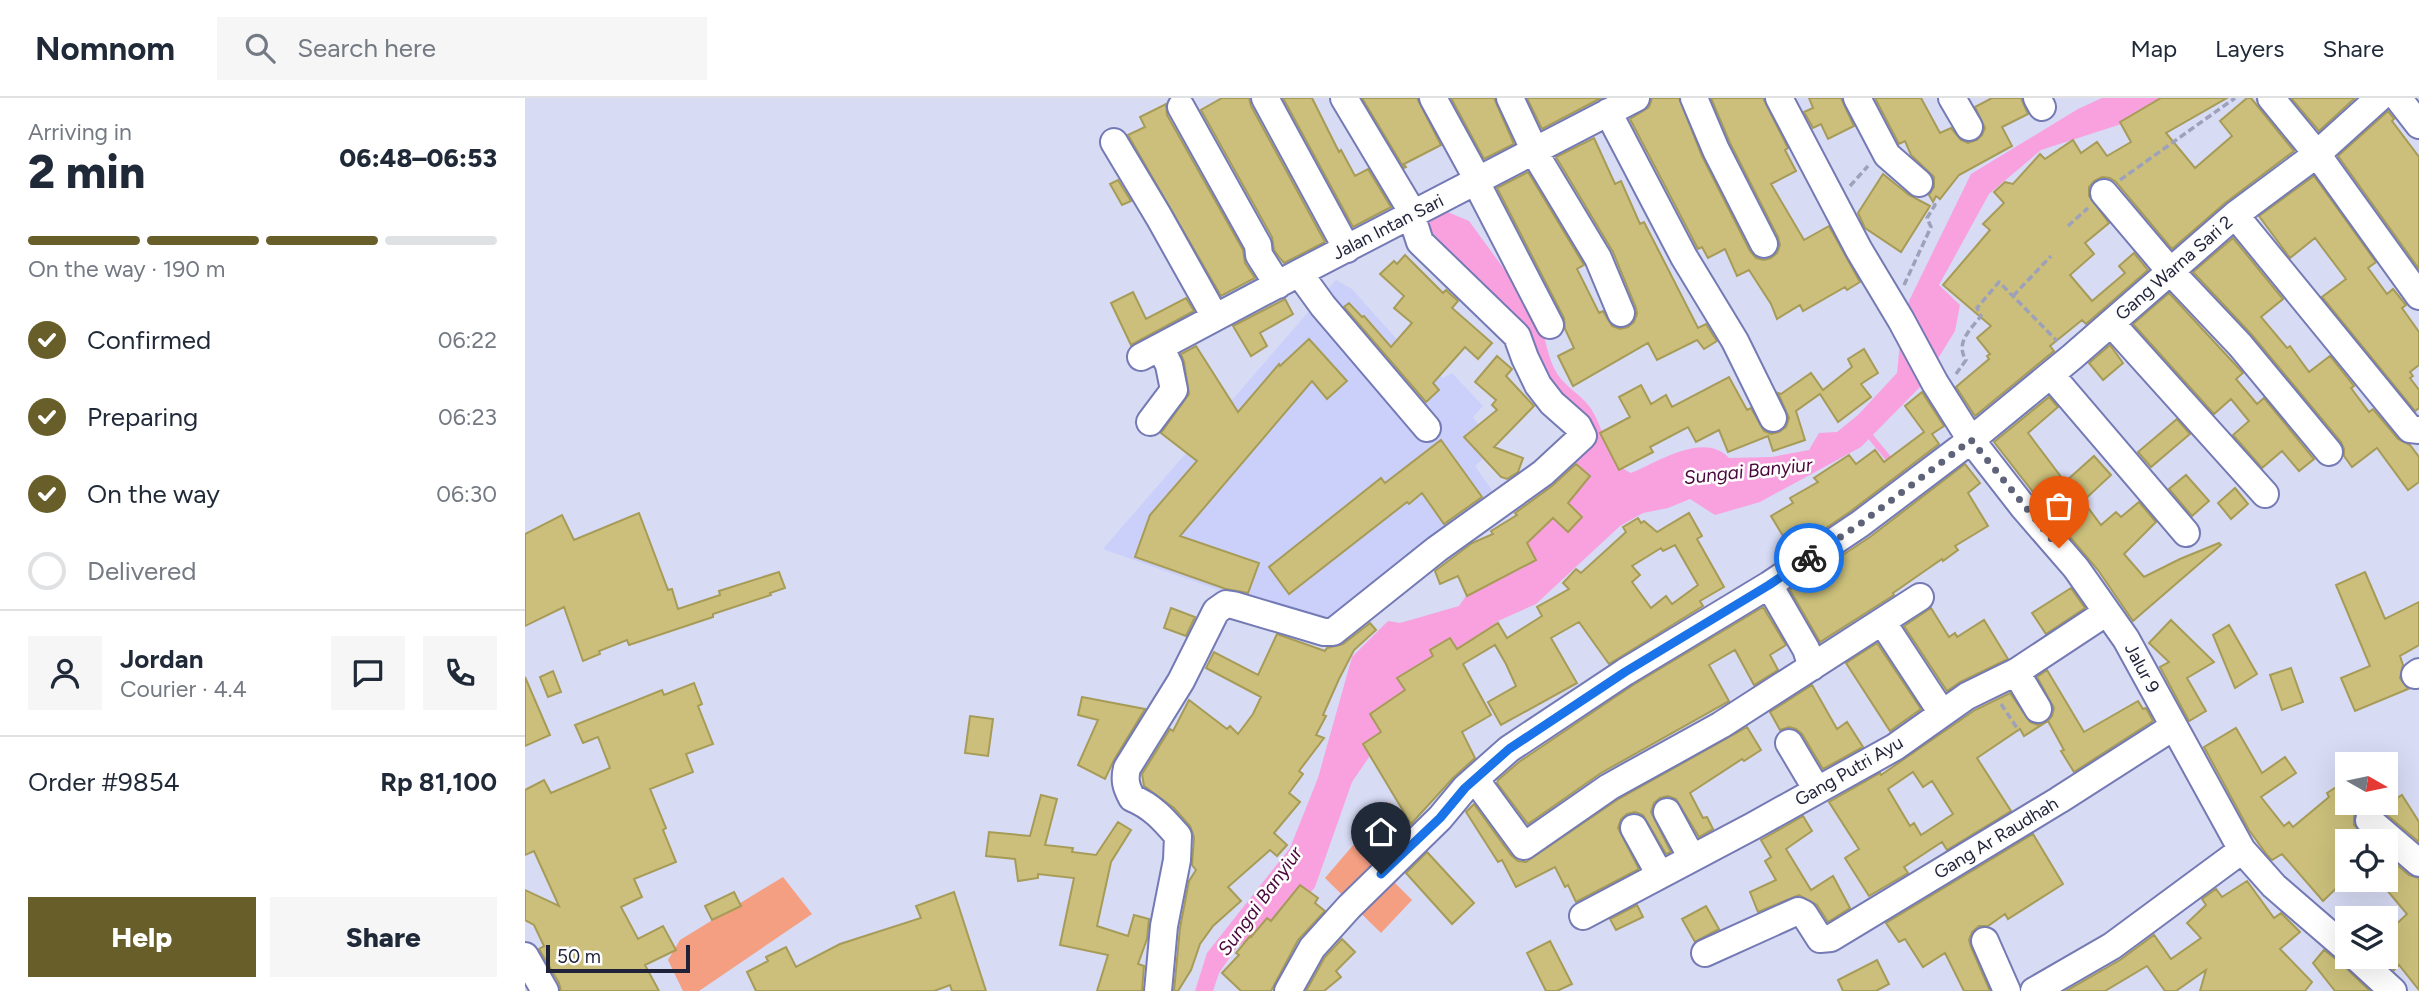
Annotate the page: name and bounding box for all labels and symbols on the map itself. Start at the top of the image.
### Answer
street label: Jalan Intan Sari [1329,190,1447,264]
street label: Gang Warna Sari 2 [2111,211,2237,325]
water label: Sungai Banyiur [1683,453,1814,489]
pin [2029,476,2089,548]
courier [1774,523,1844,593]
street label: Jalur 9 [2120,639,2164,697]
street label: Gang Putri Ayu [1791,731,1907,811]
north arrow [2335,752,2397,816]
street label: Gang Ar Raudhah [1930,792,2062,884]
pin [1351,802,1411,874]
water label: Sungai Banyiur [1213,842,1308,960]
scale bar [546,942,689,974]

